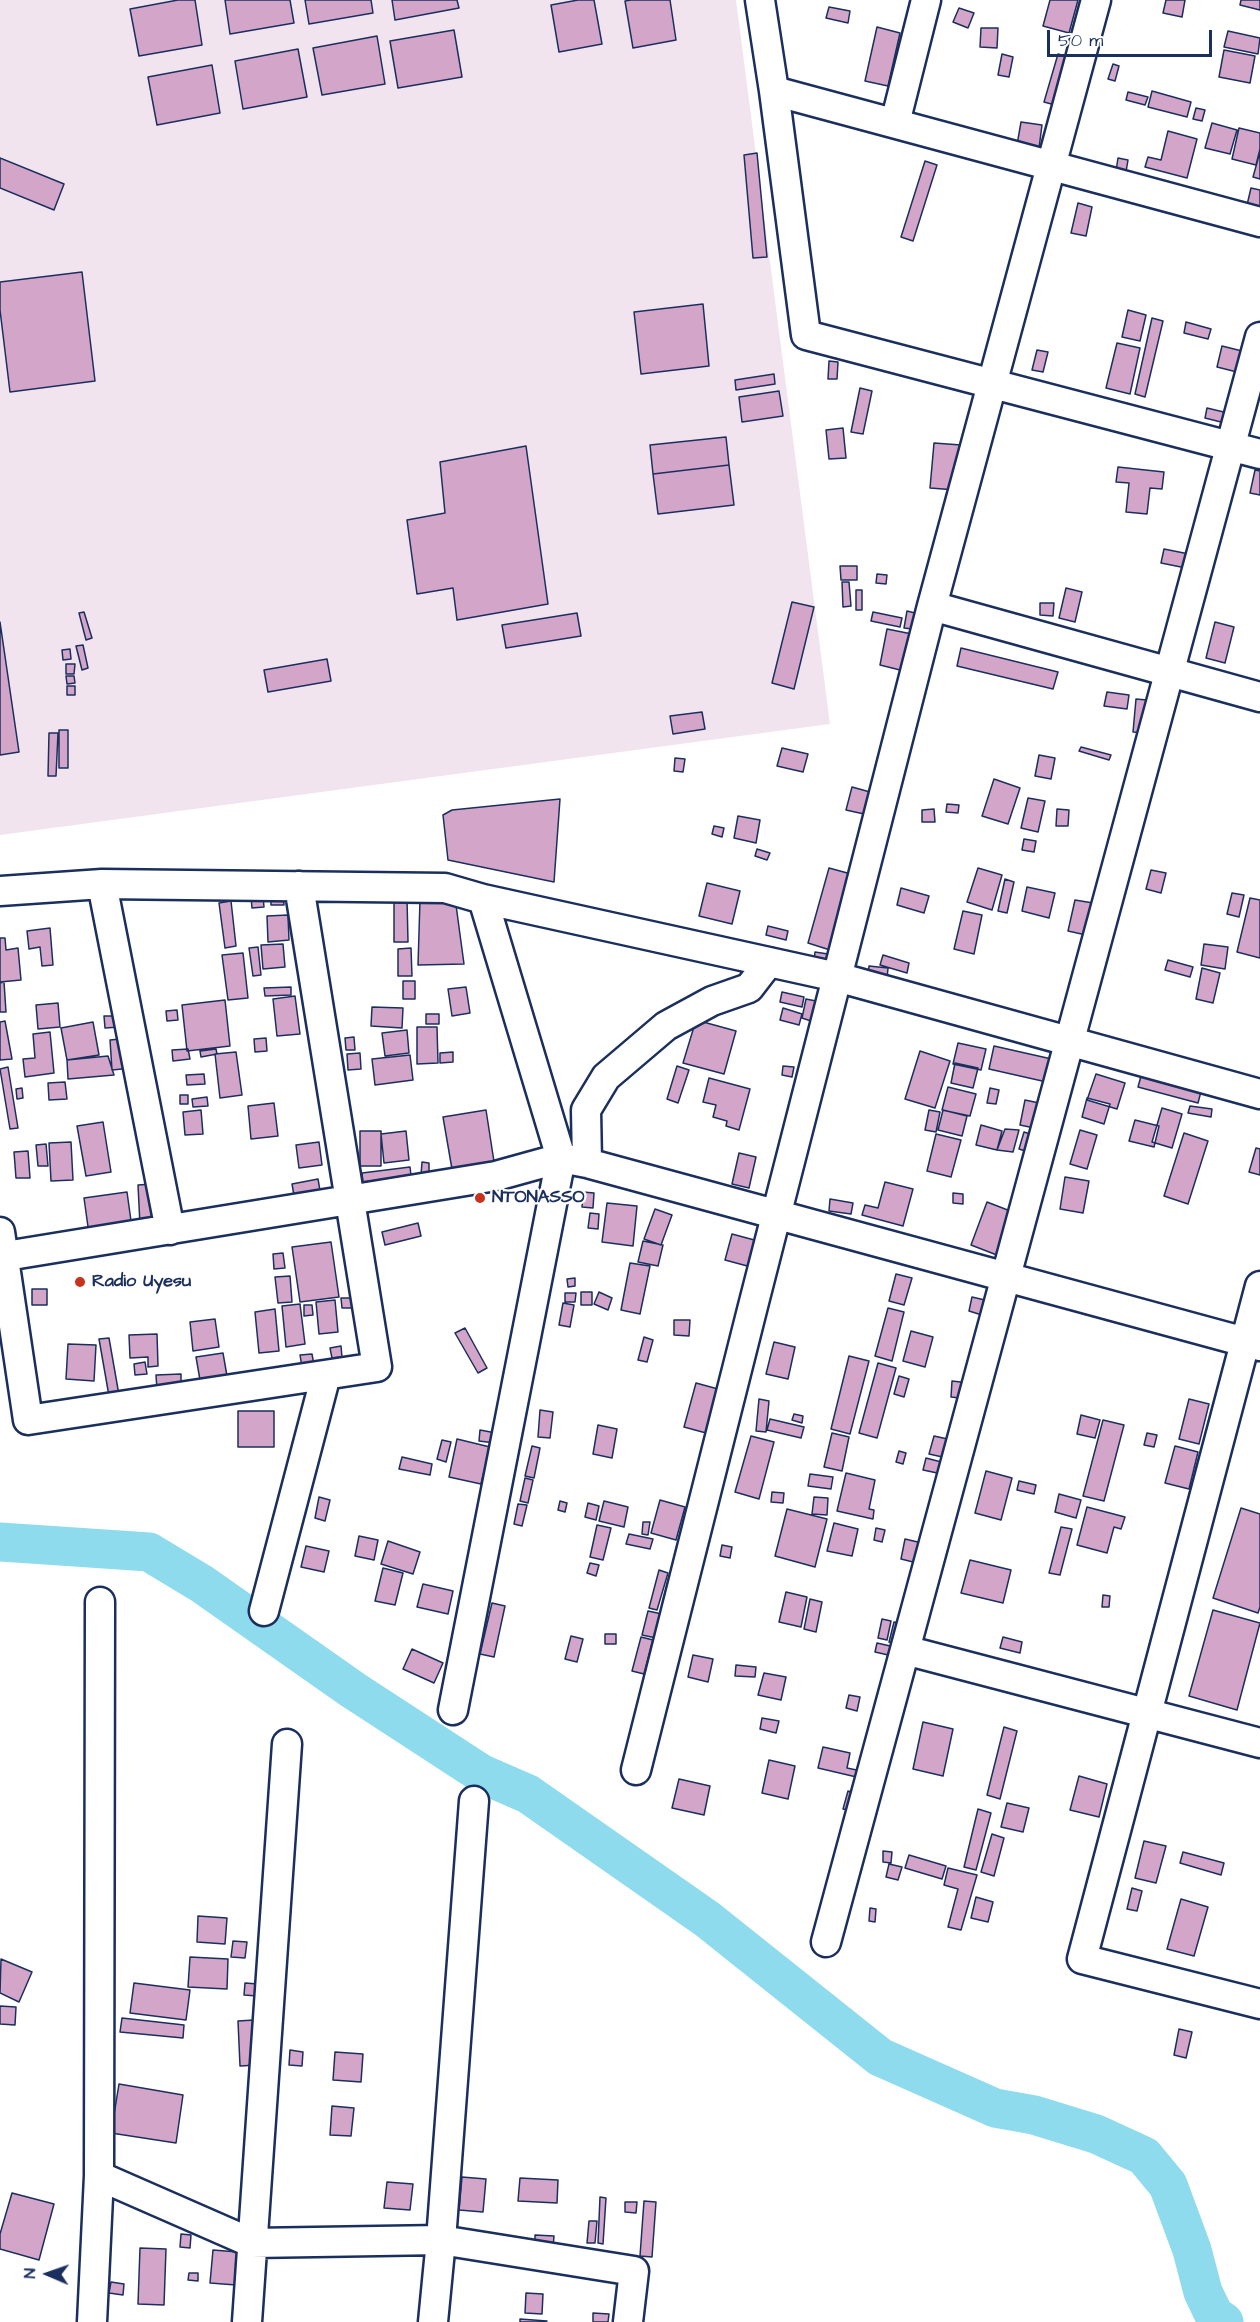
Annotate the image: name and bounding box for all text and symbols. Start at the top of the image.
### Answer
scale bar [1050,18,1215,56]
text: 50 m [1058,28,1103,53]
place label: NTONASSO [492,1187,585,1209]
marker: NTONASSO [473,1191,487,1205]
place label: Radio Uyesu [92,1271,191,1293]
marker: Radio Uyesu [73,1275,87,1289]
north arrow [18,2244,78,2304]
text: N [19,2268,41,2279]

